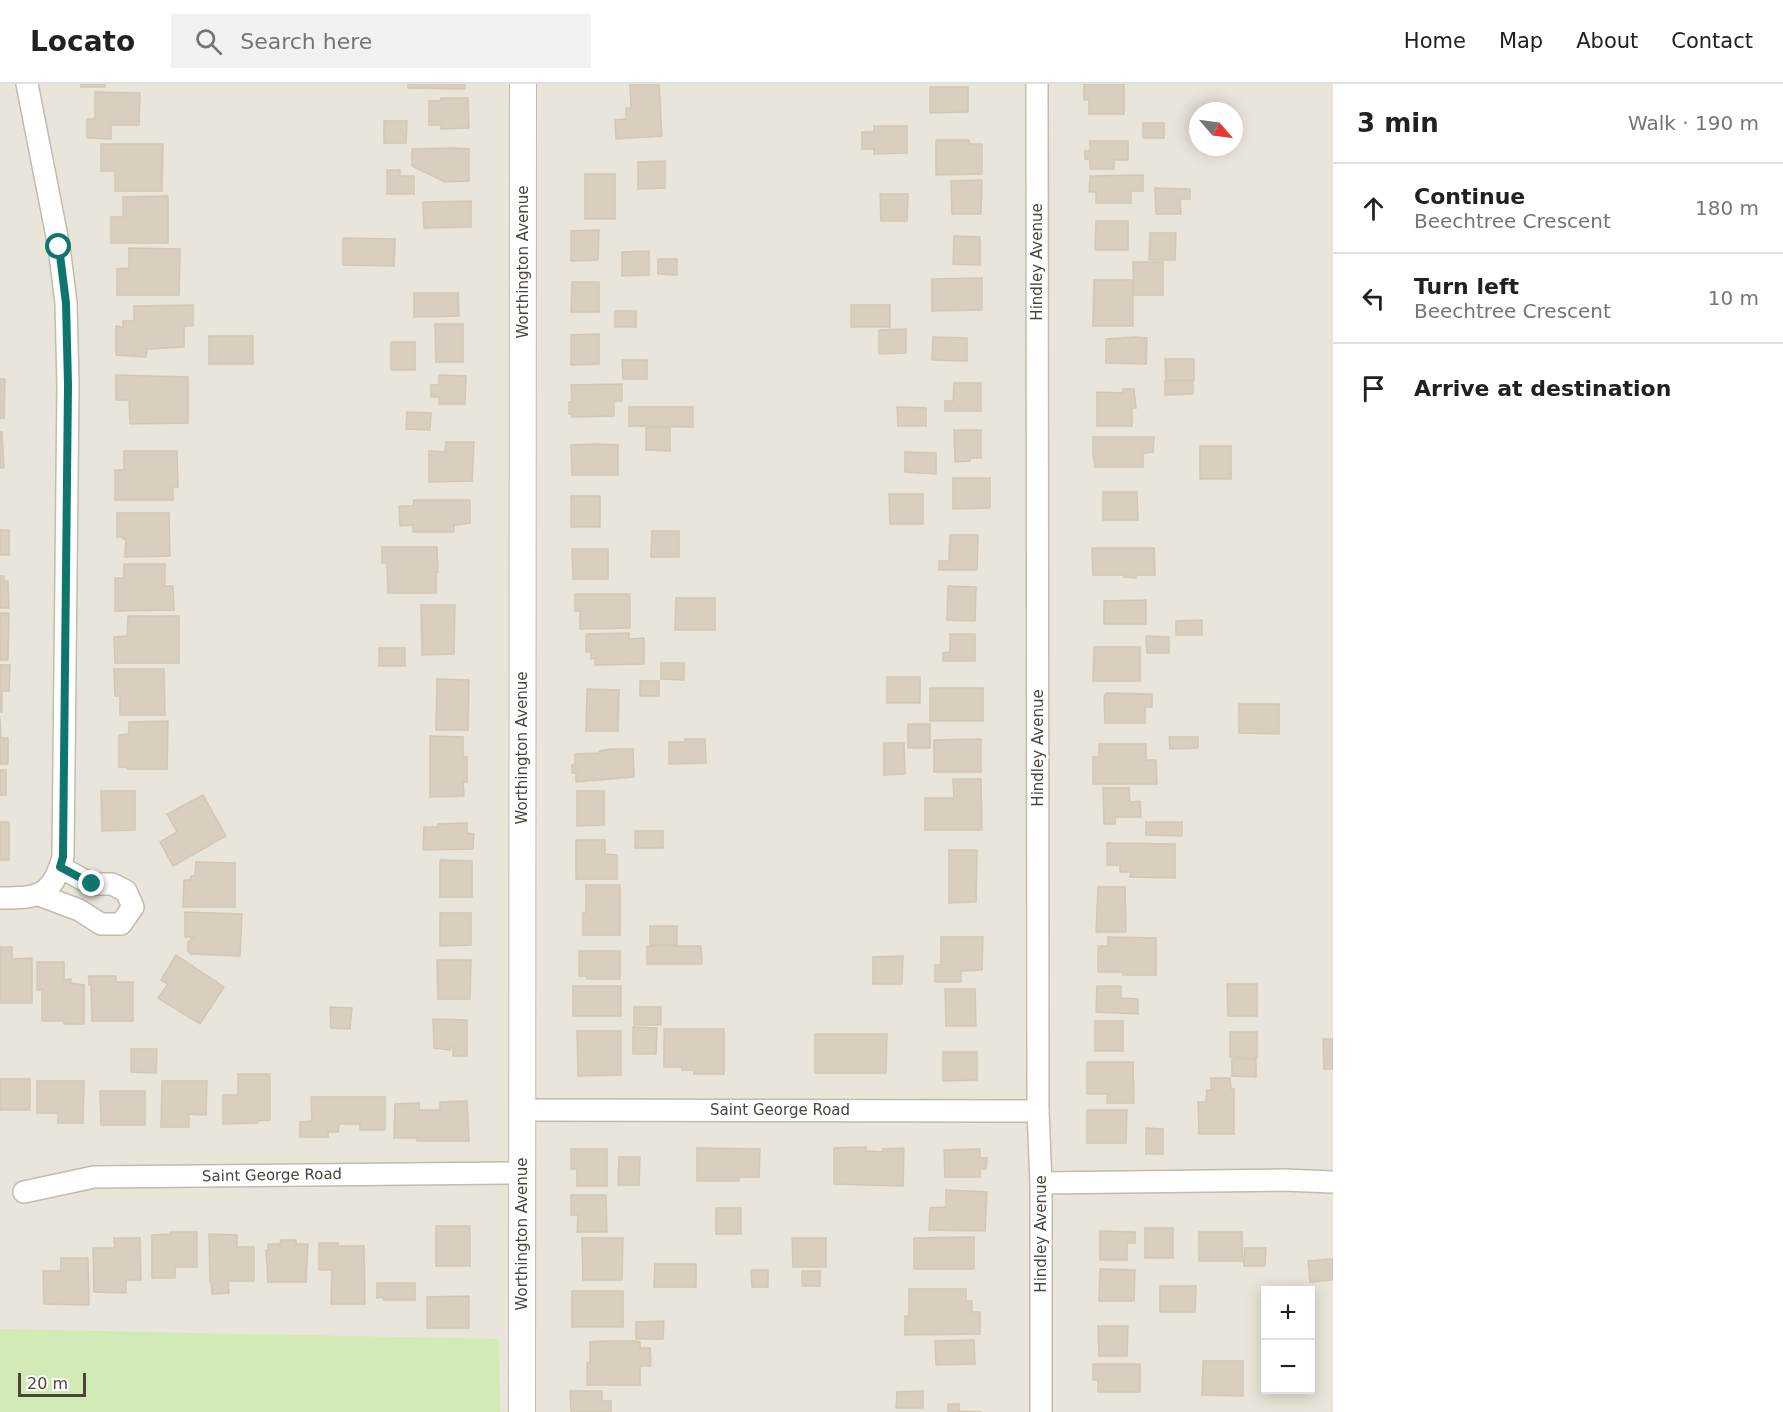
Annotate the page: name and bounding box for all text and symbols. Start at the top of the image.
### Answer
search box [171,14,591,68]
text: Locato [30,25,135,58]
icon: search [192,25,225,58]
text: Search here [240,29,372,54]
text: Home [1404,29,1466,53]
text: Map [1499,29,1543,53]
text: About [1576,29,1638,53]
text: Contact [1671,29,1753,53]
north arrow [1189,102,1243,156]
text: 3 min [1357,108,1439,138]
text: Walk · 190 m [1628,111,1759,135]
text: Continue [1414,184,1525,209]
street label: Worthington Avenue [514,186,532,338]
icon: ahead [1357,192,1390,225]
text: 180 m [1695,196,1759,220]
street label: Hindley Avenue [1028,203,1046,321]
text: Beechtree Crescent [1414,209,1611,233]
route start [45,233,71,259]
text: Turn left [1414,274,1519,299]
icon: left [1357,282,1390,315]
text: 10 m [1708,286,1759,310]
text: Beechtree Crescent [1414,299,1611,323]
icon: arrive [1357,372,1390,405]
text: Arrive at destination [1414,376,1671,401]
street label: Worthington Avenue [513,672,531,824]
street label: Hindley Avenue [1029,689,1047,807]
route end [78,870,104,896]
street label: Saint George Road [710,1101,850,1119]
street label: Worthington Avenue [513,1158,531,1310]
street label: Saint George Road [202,1165,342,1185]
street label: Hindley Avenue [1032,1175,1050,1293]
map controls [1261,1286,1315,1394]
button: + [1261,1286,1315,1340]
button: − [1261,1340,1315,1394]
scale bar [18,1370,86,1398]
text: 20 m [27,1374,68,1393]

